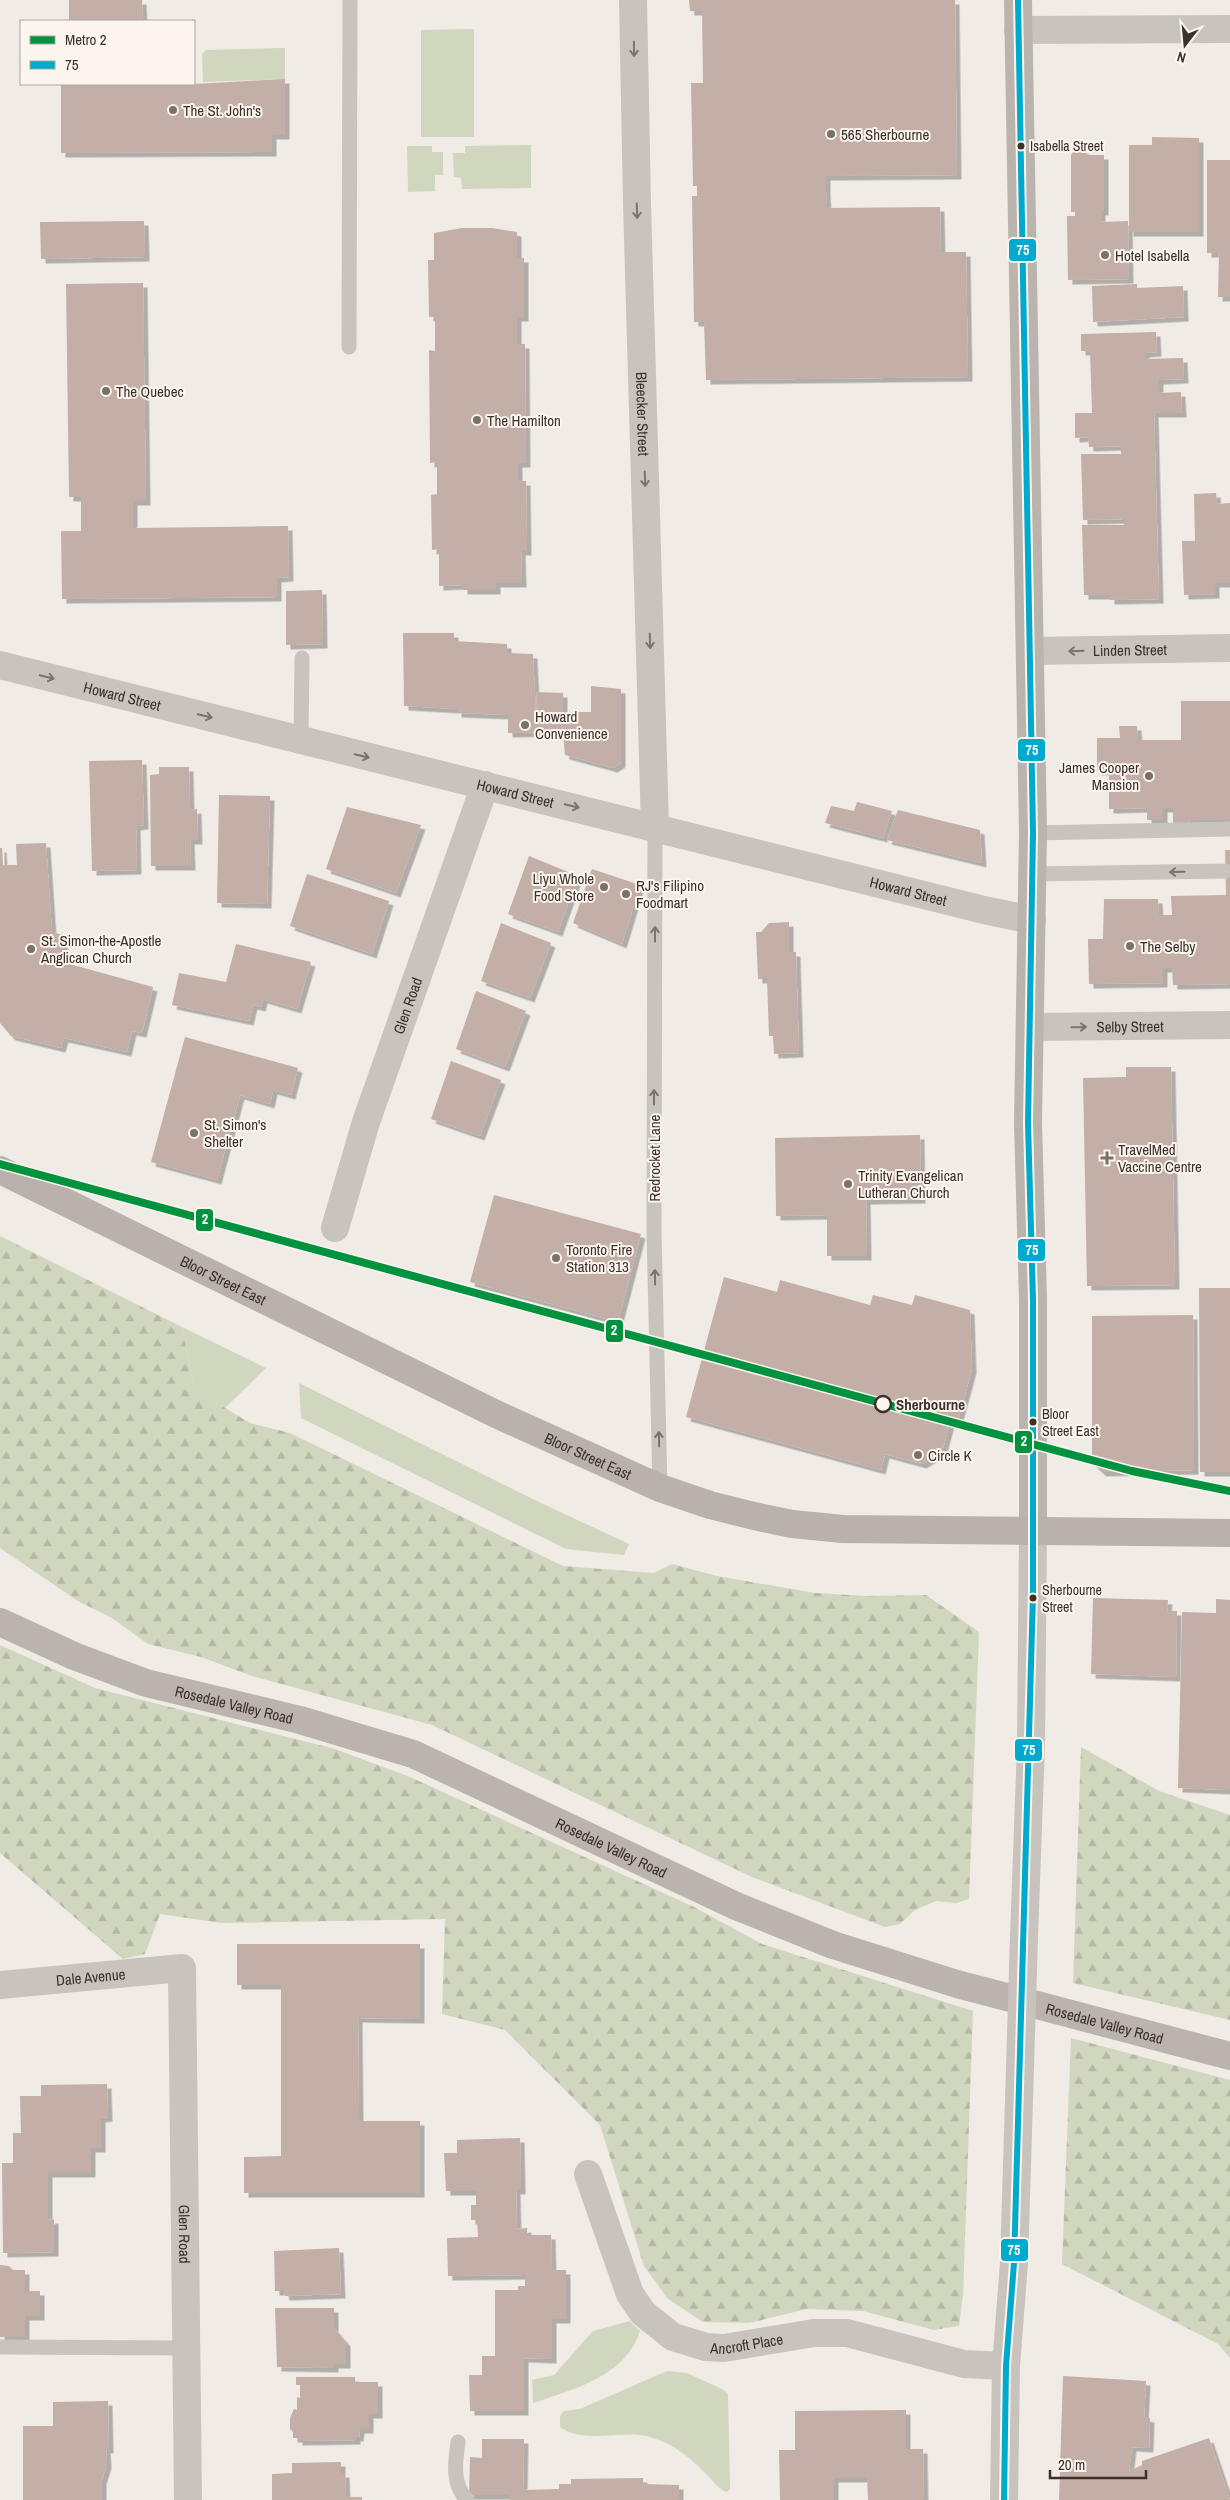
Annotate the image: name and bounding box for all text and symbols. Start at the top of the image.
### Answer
legend [20,20,195,85]
north arrow [1160,20,1210,70]
text: Metro 2 [65,29,107,50]
one-way arrow [629,40,639,56]
text: N [1175,48,1188,67]
text: 75 [65,54,79,75]
place label: The St. John's [183,100,261,121]
marker: The St. John's [167,104,179,116]
place label: 565 Sherbourne [841,124,929,145]
marker: 565 Sherbourne [825,128,837,140]
place label: Isabella Street [1030,137,1103,155]
marker: Isabella Street [1016,141,1026,151]
one-way arrow [632,202,642,219]
line badge: 75 [1008,238,1037,262]
text: 75 [1017,241,1030,259]
place label: Hotel Isabella [1115,245,1190,266]
marker: Hotel Isabella [1099,249,1111,261]
street label: Bleecker Street [631,371,655,457]
place label: The Quebec [116,381,184,402]
marker: The Quebec [100,385,112,397]
place label: The Hamilton [487,410,561,431]
marker: The Hamilton [471,414,483,426]
one-way arrow [640,470,650,486]
one-way arrow [645,632,655,649]
street label: Linden Street [1093,638,1168,661]
one-way arrow [1069,646,1085,655]
one-way arrow [39,672,55,682]
street label: Howard Street [81,676,163,716]
place label: Howard Convenience [535,706,608,744]
one-way arrow [196,712,212,722]
marker: Howard Convenience [519,719,531,731]
line badge: 75 [1017,738,1046,762]
text: 75 [1026,741,1039,759]
one-way arrow [354,752,370,761]
place label: James Cooper Mansion [1059,757,1139,795]
marker: James Cooper Mansion [1143,770,1155,782]
street label: Howard Street [475,773,557,813]
one-way arrow [563,802,579,811]
one-way arrow [1169,867,1186,877]
place label: Liyu Whole Food Store [532,868,594,906]
street label: Howard Street [868,871,950,911]
place label: RJ's Filipino Foodmart [636,875,704,913]
marker: Liyu Whole Food Store [598,881,610,893]
marker: RJ's Filipino Foodmart [620,888,632,900]
one-way arrow [650,926,660,942]
place label: St. Simon-the-Apostle Anglican Church [40,930,161,968]
place label: The Selby [1140,936,1196,957]
marker: The Selby [1124,940,1136,952]
marker: St. Simon-the-Apostle Anglican Church [25,943,37,955]
street label: Glen Road [387,974,427,1037]
street label: Selby Street [1096,1015,1164,1037]
one-way arrow [1070,1022,1087,1032]
one-way arrow [649,1089,659,1105]
place label: St. Simon's Shelter [204,1114,267,1152]
street label: Redrocket Lane [644,1114,665,1201]
marker: St. Simon's Shelter [188,1127,200,1139]
place label: TravelMed Vaccine Centre [1118,1139,1202,1177]
marker: TravelMed Vaccine Centre [1100,1151,1114,1165]
place label: Trinity Evangelican Lutheran Church [858,1165,964,1203]
marker: Trinity Evangelican Lutheran Church [842,1178,854,1190]
line badge: 2 [195,1208,214,1232]
text: 2 [202,1210,208,1228]
line badge: 75 [1017,1238,1046,1262]
place label: Toronto Fire Station 313 [566,1239,632,1277]
text: 75 [1026,1241,1039,1259]
street label: Bloor Street East [177,1250,270,1310]
marker: Toronto Fire Station 313 [550,1252,562,1264]
one-way arrow [650,1269,660,1285]
line badge: 2 [605,1319,624,1343]
text: 2 [611,1321,617,1339]
place label: Sherbourne [896,1394,965,1415]
marker: Sherbourne [874,1395,892,1413]
place label: Bloor Street East [1042,1405,1099,1440]
marker: Bloor Street East [1028,1417,1038,1427]
street label: Bloor Street East [542,1427,636,1485]
line badge: 2 [1014,1430,1033,1454]
one-way arrow [655,1431,664,1447]
text: 2 [1021,1432,1027,1450]
place label: Circle K [928,1445,973,1466]
marker: Circle K [912,1449,924,1461]
place label: Sherbourne Street [1042,1581,1102,1616]
marker: Sherbourne Street [1028,1593,1038,1603]
street label: Rosedale Valley Road [173,1680,295,1729]
line badge: 75 [1014,1738,1043,1762]
text: 75 [1023,1741,1036,1759]
street label: Rosedale Valley Road [552,1812,671,1883]
street label: Dale Avenue [55,1963,126,1990]
street label: Rosedale Valley Road [1044,1997,1166,2049]
street label: Glen Road [174,2205,196,2264]
line badge: 75 [1000,2238,1029,2262]
text: 75 [1008,2241,1021,2259]
street label: Ancroft Place [709,2328,785,2359]
scale bar [1050,2448,1146,2480]
text: 20 m [1058,2454,1085,2475]

